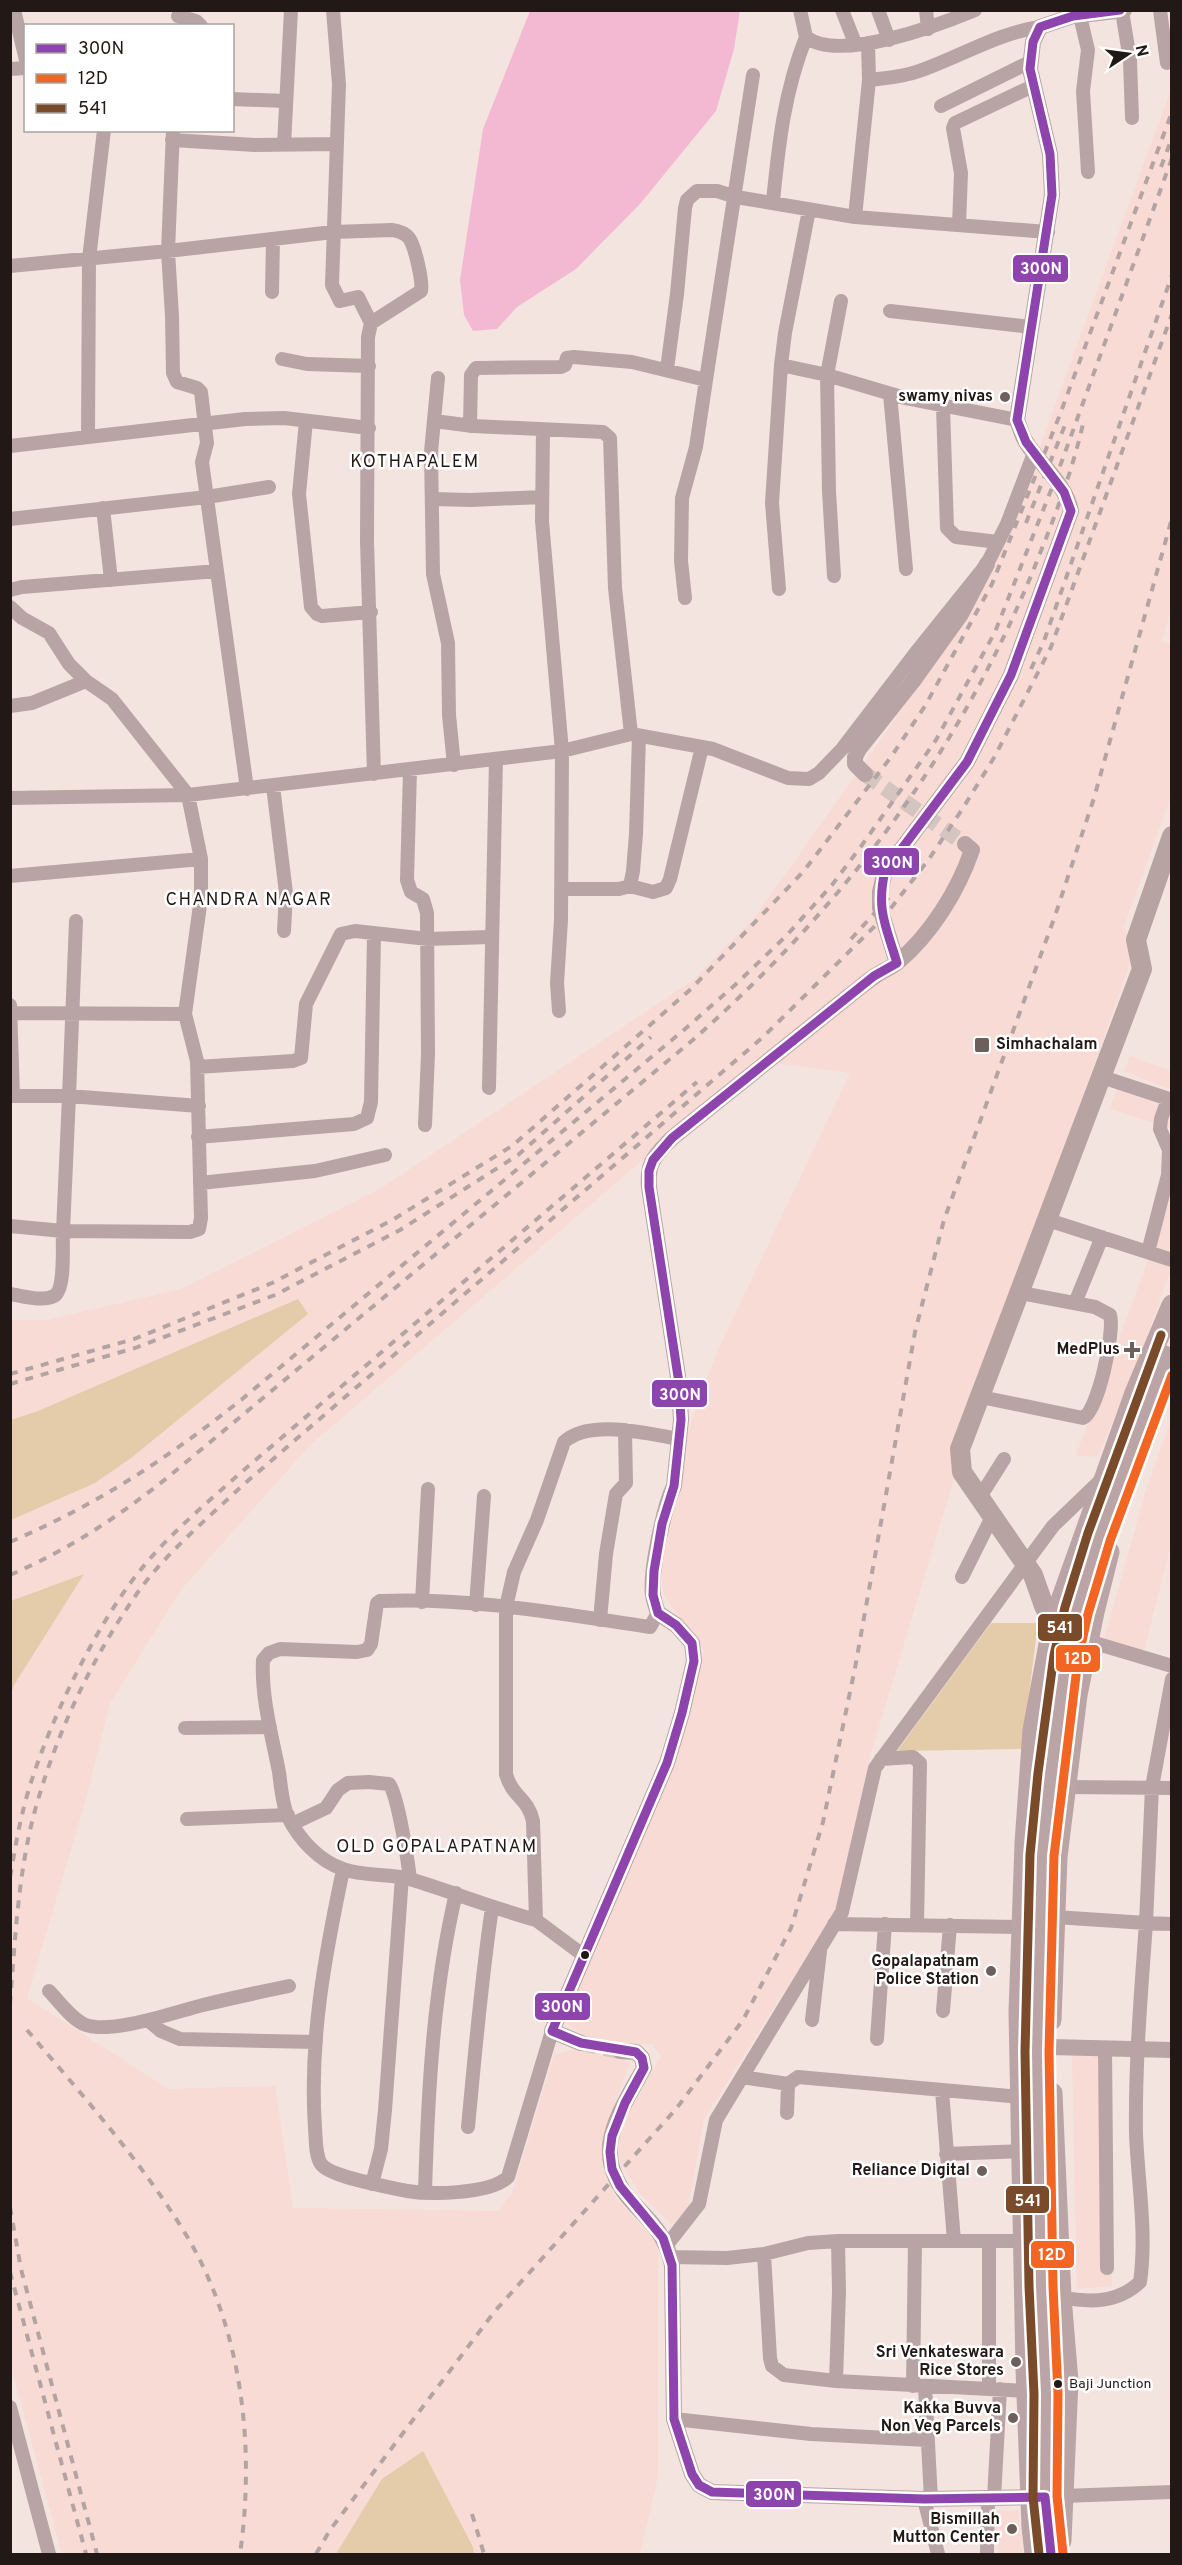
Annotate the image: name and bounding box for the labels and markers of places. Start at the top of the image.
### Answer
place label: swamy nivas [898,387,993,407]
marker: swamy nivas [998,390,1012,404]
place label: Simhachalam [996,1035,1098,1055]
marker: Simhachalam [973,1036,991,1054]
place label: MedPlus [1056,1340,1120,1360]
marker: MedPlus [1125,1343,1139,1357]
unlabelled marker [579,1949,591,1961]
place label: Gopalapatnam Police Station [871,1952,979,1990]
marker: Gopalapatnam Police Station [984,1964,998,1978]
place label: Reliance Digital [852,2161,970,2181]
marker: Reliance Digital [975,2164,989,2178]
place label: Sri Venkateswara Rice Stores [876,2343,1004,2381]
marker: Sri Venkateswara Rice Stores [1009,2355,1023,2369]
place label: Baji Junction [1069,2376,1151,2393]
marker: Baji Junction [1052,2378,1064,2390]
place label: Kakka Buvva Non Veg Parcels [881,2399,1001,2437]
marker: Kakka Buvva Non Veg Parcels [1006,2411,1020,2425]
place label: Bismillah Mutton Center [892,2510,1000,2548]
marker: Bismillah Mutton Center [1005,2522,1019,2536]

